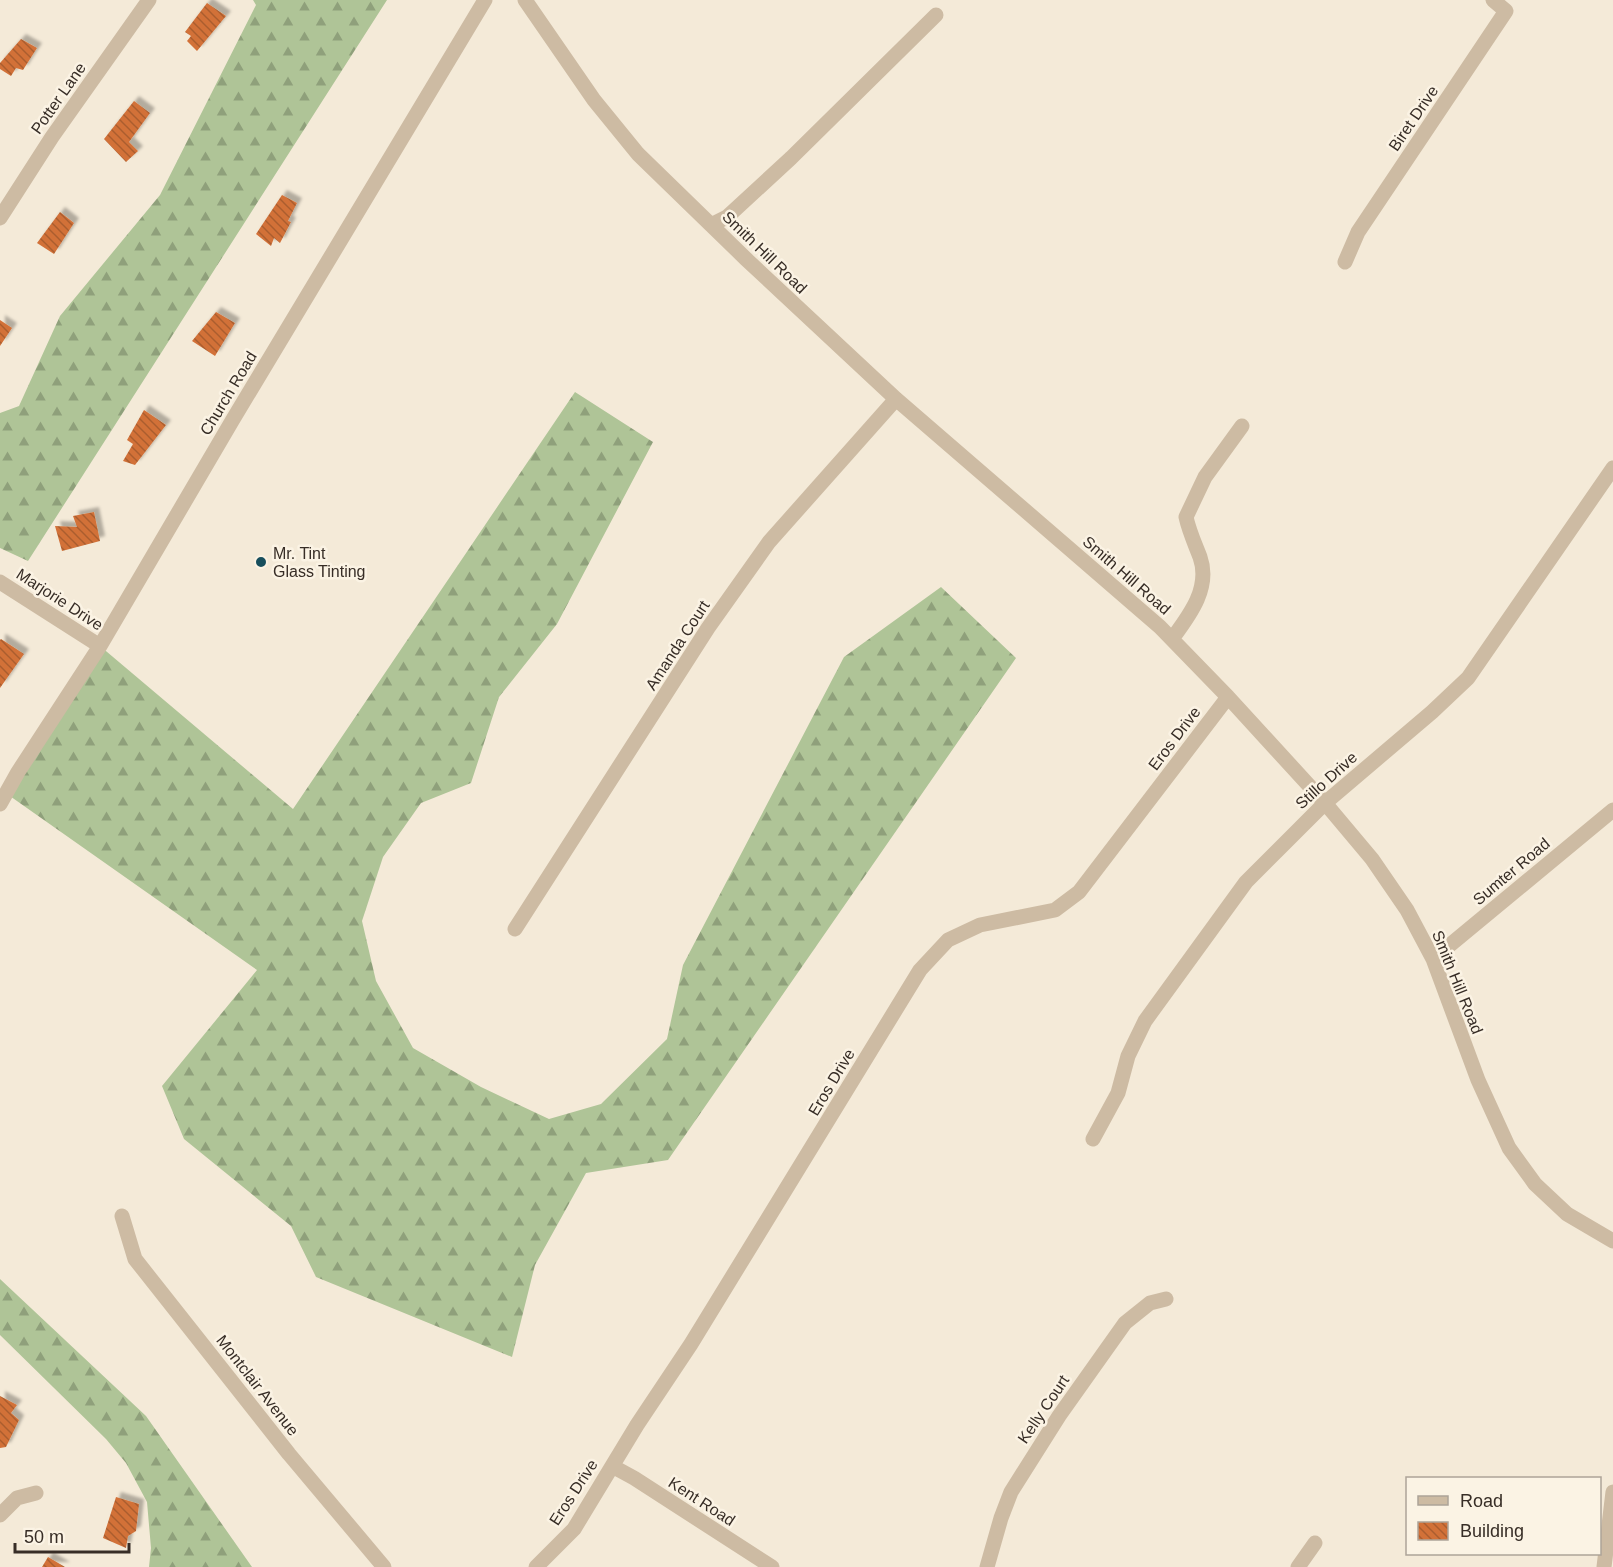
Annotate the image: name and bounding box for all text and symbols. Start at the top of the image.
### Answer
street label: Potter Lane [28,59,89,137]
street label: Biret Drive [1385,82,1441,154]
street label: Smith Hill Road [719,208,810,297]
street label: Church Road [197,348,260,438]
street label: Smith Hill Road [1079,533,1174,618]
place label: Mr. Tint Glass Tinting [273,545,365,580]
marker: Mr. Tint Glass Tinting [254,555,268,569]
street label: Marjorie Drive [13,565,106,634]
street label: Amanda Court [642,597,713,693]
street label: Eros Drive [1145,703,1204,773]
street label: Stillo Drive [1292,748,1361,812]
street label: Sumter Road [1470,835,1553,908]
street label: Smith Hill Road [1429,928,1486,1036]
street label: Eros Drive [805,1046,858,1119]
street label: Montclair Avenue [213,1332,302,1439]
street label: Kelly Court [1014,1372,1073,1446]
street label: Eros Drive [546,1456,601,1528]
street label: Kent Road [665,1474,738,1529]
legend [1406,1477,1601,1555]
text: Road [1460,1491,1503,1511]
scale bar [15,1516,129,1554]
text: Building [1460,1521,1524,1541]
text: 50 m [24,1527,64,1547]

